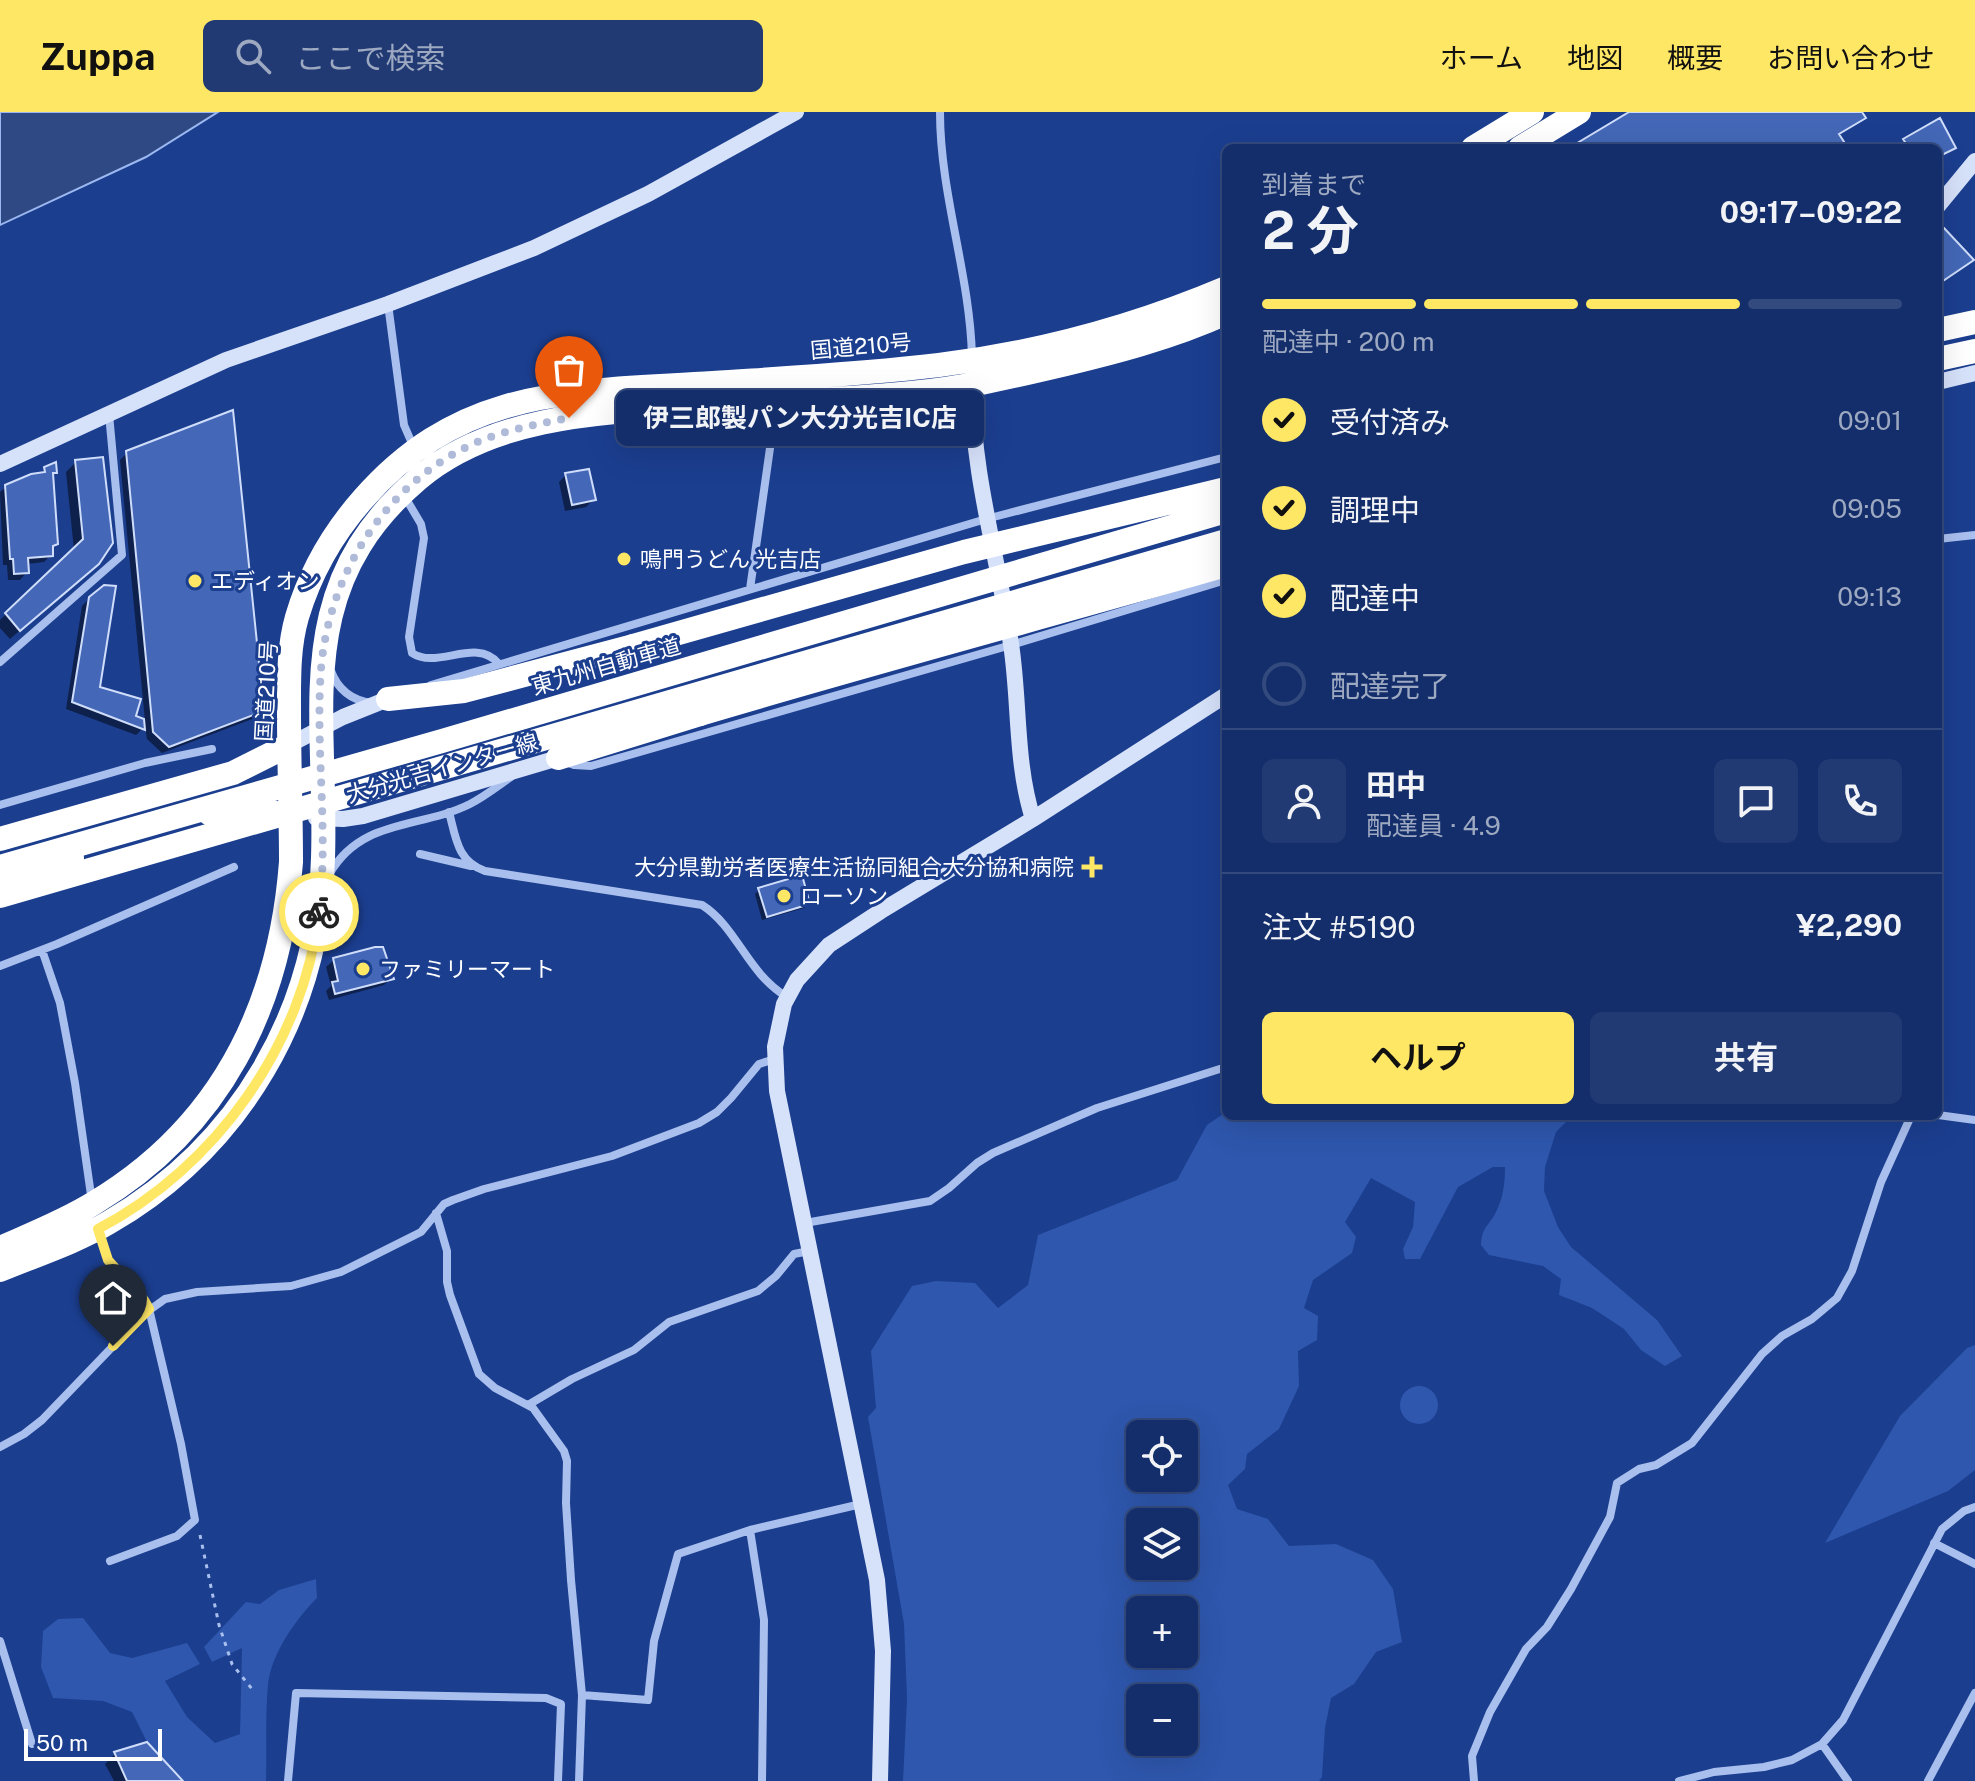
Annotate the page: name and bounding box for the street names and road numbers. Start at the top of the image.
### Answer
street label: 国道210号 [809,329,913,363]
street label: 東九州自動車道 [528,632,684,700]
street label: 国道210号 [250,640,282,742]
street label: 大分光吉インター線 [343,728,541,808]

